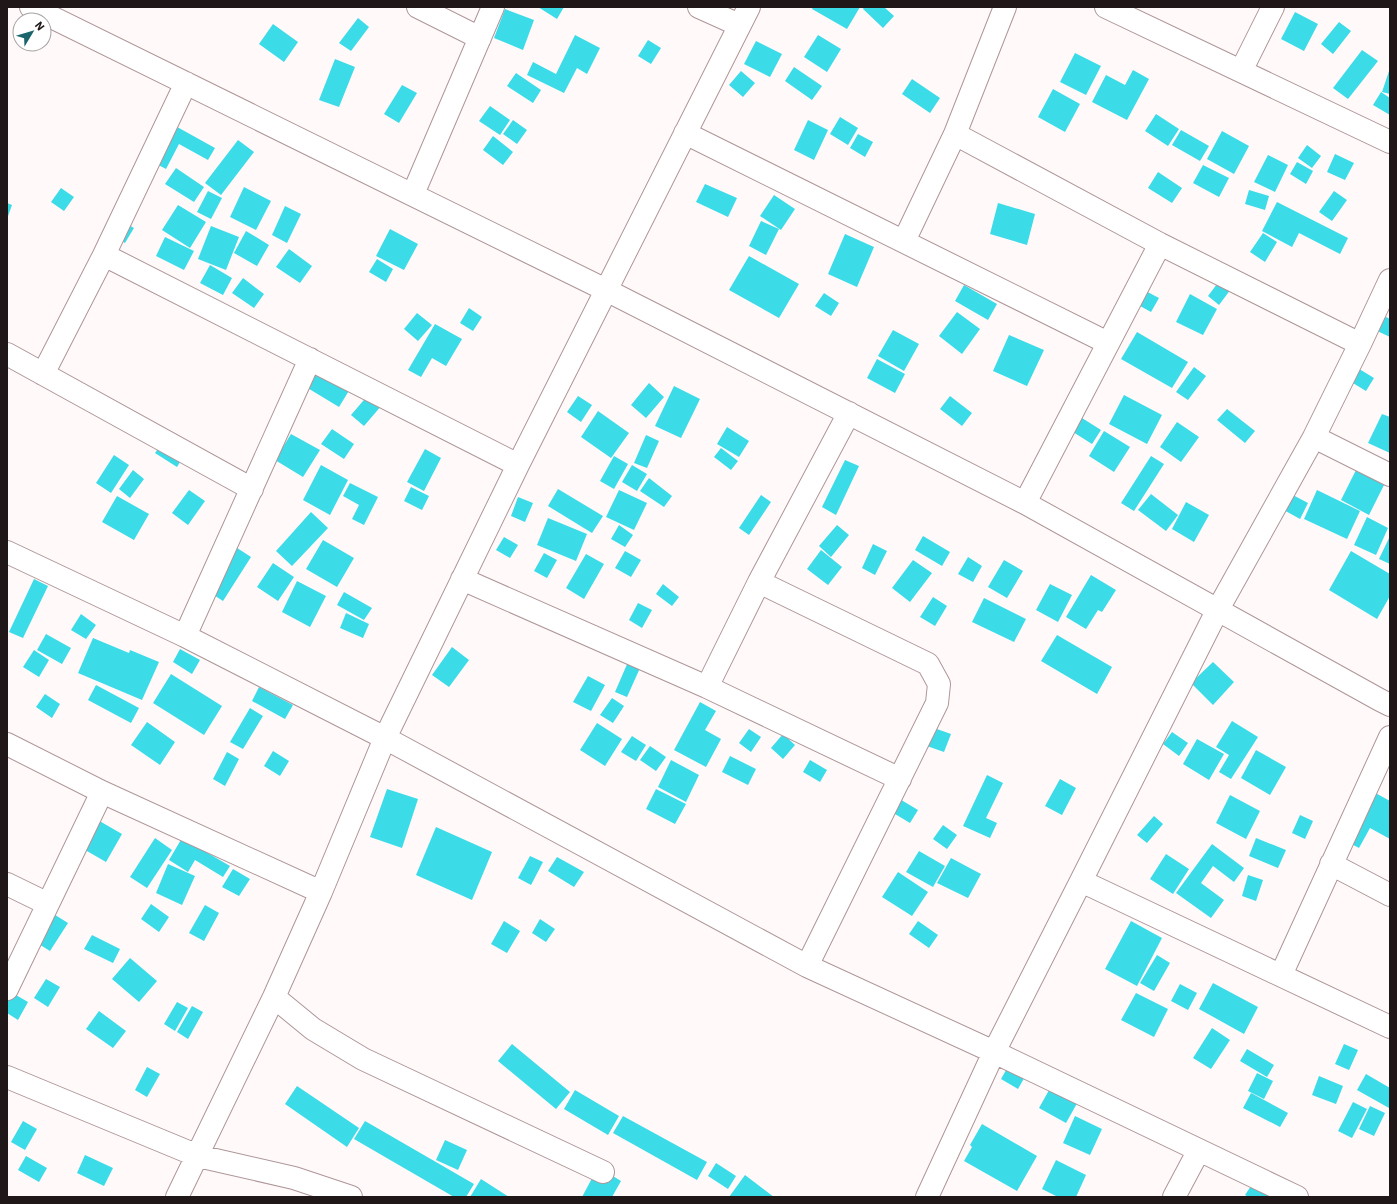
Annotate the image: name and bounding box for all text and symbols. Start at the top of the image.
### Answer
north arrow [12,12,52,52]
text: N [32,18,48,33]

